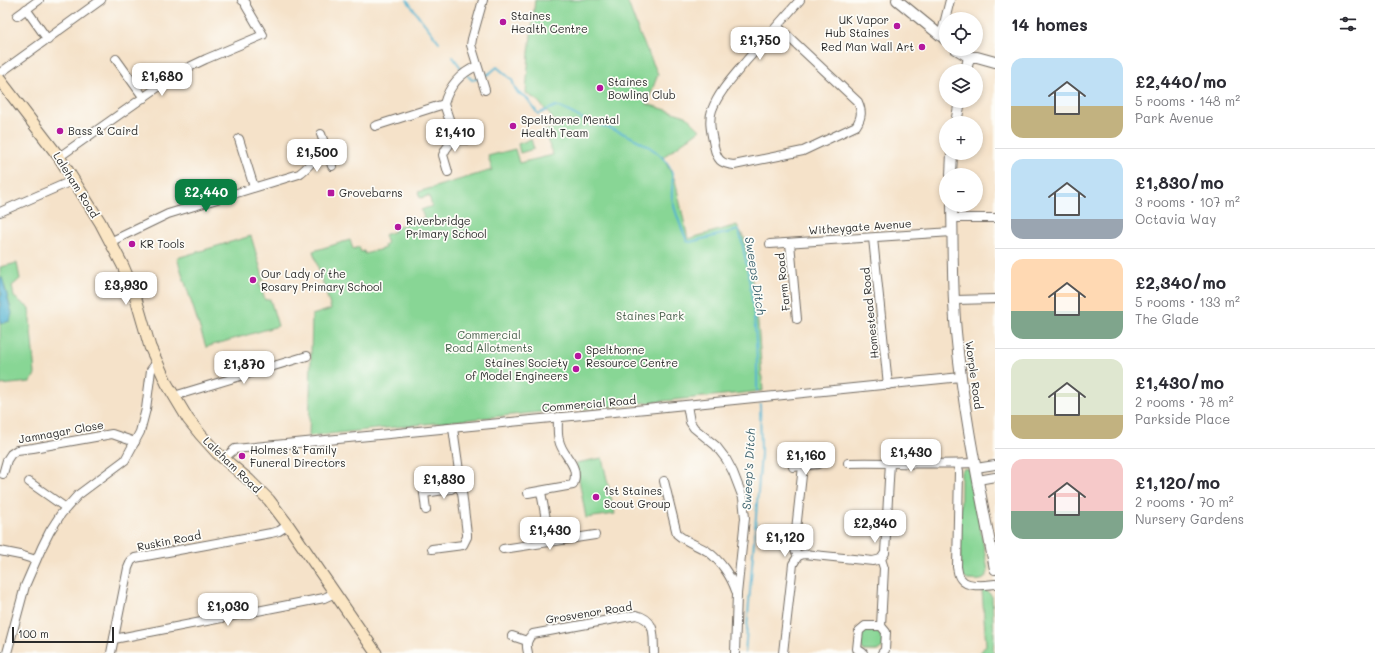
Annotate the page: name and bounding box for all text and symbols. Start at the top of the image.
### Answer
place label: Staines Health Centre [511,8,588,36]
place label: UK Vapor Hub Staines [825,12,889,40]
map controls [939,12,983,212]
button: locate [939,12,983,56]
text: 14 homes [1011,13,1088,35]
icon: filters [1337,13,1359,35]
marker: Staines Health Centre [498,17,508,27]
marker: UK Vapor Hub Staines [892,21,902,31]
pin: £1,750 [727,27,793,61]
text: £1,750 [739,31,781,48]
place label: Red Man Wall Art [821,39,914,54]
marker: Red Man Wall Art [917,42,927,52]
pin: £1,680 [129,63,195,97]
button: layers [939,64,983,108]
text: £1,680 [141,67,183,84]
text: £2,440/mo [1135,70,1227,92]
place label: Staines Bowling Club [608,74,676,102]
icon: home [1043,74,1091,122]
marker: Staines Bowling Club [595,83,605,93]
text: 5 rooms · 148 m² [1135,92,1240,109]
text: Park Avenue [1135,109,1214,126]
place label: Spelthorne Mental Health Team [521,112,619,140]
button: + [939,116,983,160]
pin: £1,410 [422,119,488,153]
marker: Spelthorne Mental Health Team [508,121,518,131]
place label: Bass & Caird [68,123,138,138]
text: £1,410 [435,123,475,140]
marker: Bass & Caird [55,126,65,136]
pin: £1,500 [284,139,350,173]
text: £1,500 [296,143,338,160]
street label: Laleham Road [50,149,103,221]
button: − [939,168,983,212]
text: £1,830/mo [1135,171,1224,193]
icon: home [1043,175,1091,223]
pin: £2,440 [173,179,239,213]
text: £2,440 [184,183,228,200]
place label: Grovebarns [339,185,403,200]
marker: Grovebarns [326,188,336,198]
text: 3 rooms · 107 m² [1135,193,1240,210]
text: Octavia Way [1135,210,1216,227]
place label: Riverbridge Primary School [406,213,487,241]
street label: Witheygate Avenue [808,215,912,238]
marker: Riverbridge Primary School [393,222,403,232]
place label: KR Tools [140,236,185,251]
water label: Sweeps Ditch [742,236,770,316]
marker: KR Tools [127,239,137,249]
street label: Farm Road [772,252,793,312]
place label: Our Lady of the Rosary Primary School [261,266,382,294]
street label: Homestead Road [857,267,882,359]
text: £2,340/mo [1135,271,1226,293]
pin: £3,930 [93,272,159,306]
marker: Our Lady of the Rosary Primary School [248,275,258,285]
icon: home [1043,275,1091,323]
text: £3,930 [104,276,148,293]
text: 5 rooms · 133 m² [1135,293,1240,310]
park label: Staines Park [616,308,684,323]
text: The Glade [1135,310,1199,327]
park label: Commercial Road Allotments [445,327,533,355]
street label: Worple Road [962,340,987,410]
place label: Spelthorne Resource Centre [586,342,678,370]
pin: £1,870 [211,351,277,385]
marker: Spelthorne Resource Centre [573,351,583,361]
text: £1,870 [223,355,265,372]
place label: Staines Society of Model Engineers [466,355,568,383]
marker: Staines Society of Model Engineers [571,364,581,374]
text: £1,430/mo [1135,371,1224,393]
icon: home [1043,375,1091,423]
street label: Commercial Road [541,392,637,415]
text: 2 rooms · 78 m² [1135,393,1234,410]
text: Parkside Place [1135,410,1230,427]
street label: Jamnagar Close [17,417,105,446]
water label: Sweep's Ditch [738,428,758,510]
street label: Laleham Road [200,433,265,496]
pin: £1,430 [878,439,944,473]
place label: Holmes & Family Funeral Directors [250,442,346,470]
pin: £1,160 [773,442,839,476]
text: £1,430 [890,443,932,460]
text: £1,160 [786,446,826,463]
marker: Holmes & Family Funeral Directors [237,451,247,461]
pin: £1,830 [411,466,477,500]
text: £1,830 [423,470,465,487]
text: £1,120/mo [1135,471,1220,493]
icon: home [1043,475,1091,523]
place label: 1st Staines Scout Group [604,483,671,511]
marker: 1st Staines Scout Group [591,492,601,502]
text: 2 rooms · 70 m² [1135,493,1234,510]
pin: £2,340 [842,510,908,544]
text: Nursery Gardens [1135,510,1244,527]
text: £2,340 [853,514,897,531]
pin: £1,430 [517,517,583,551]
text: £1,430 [529,521,571,538]
pin: £1,120 [752,524,818,558]
street label: Ruskin Road [136,527,202,554]
text: £1,120 [765,528,805,545]
pin: £1,030 [195,593,261,627]
text: £1,030 [207,597,249,614]
street label: Grosvenor Road [545,598,633,627]
scale bar [12,625,114,644]
text: 100 m [18,626,49,641]

